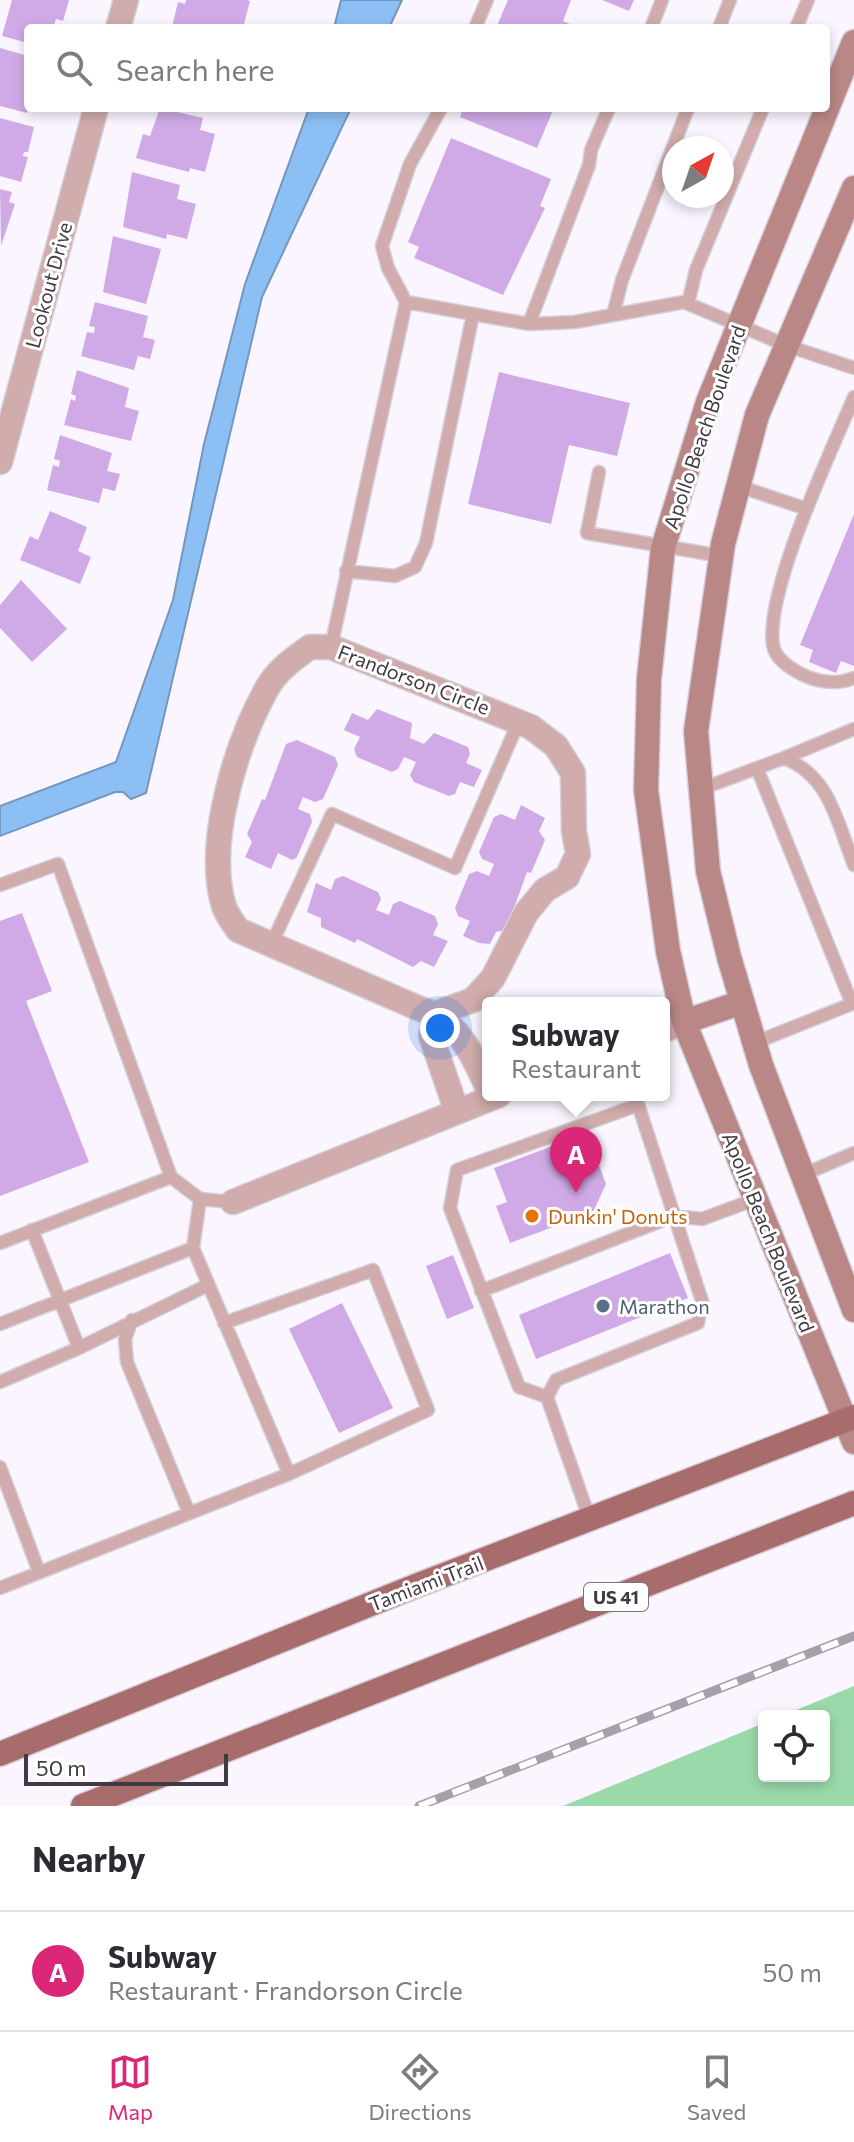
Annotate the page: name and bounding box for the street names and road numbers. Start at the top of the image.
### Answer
street label: Lookout Drive [20,219,76,351]
street label: Apollo Beach Boulevard [658,322,750,532]
street label: Frandorson Circle [335,639,493,719]
street label: Apollo Beach Boulevard [718,1128,820,1336]
street label: Tamiami Trail [365,1550,487,1616]
road number: US 41 [584,1583,648,1611]

